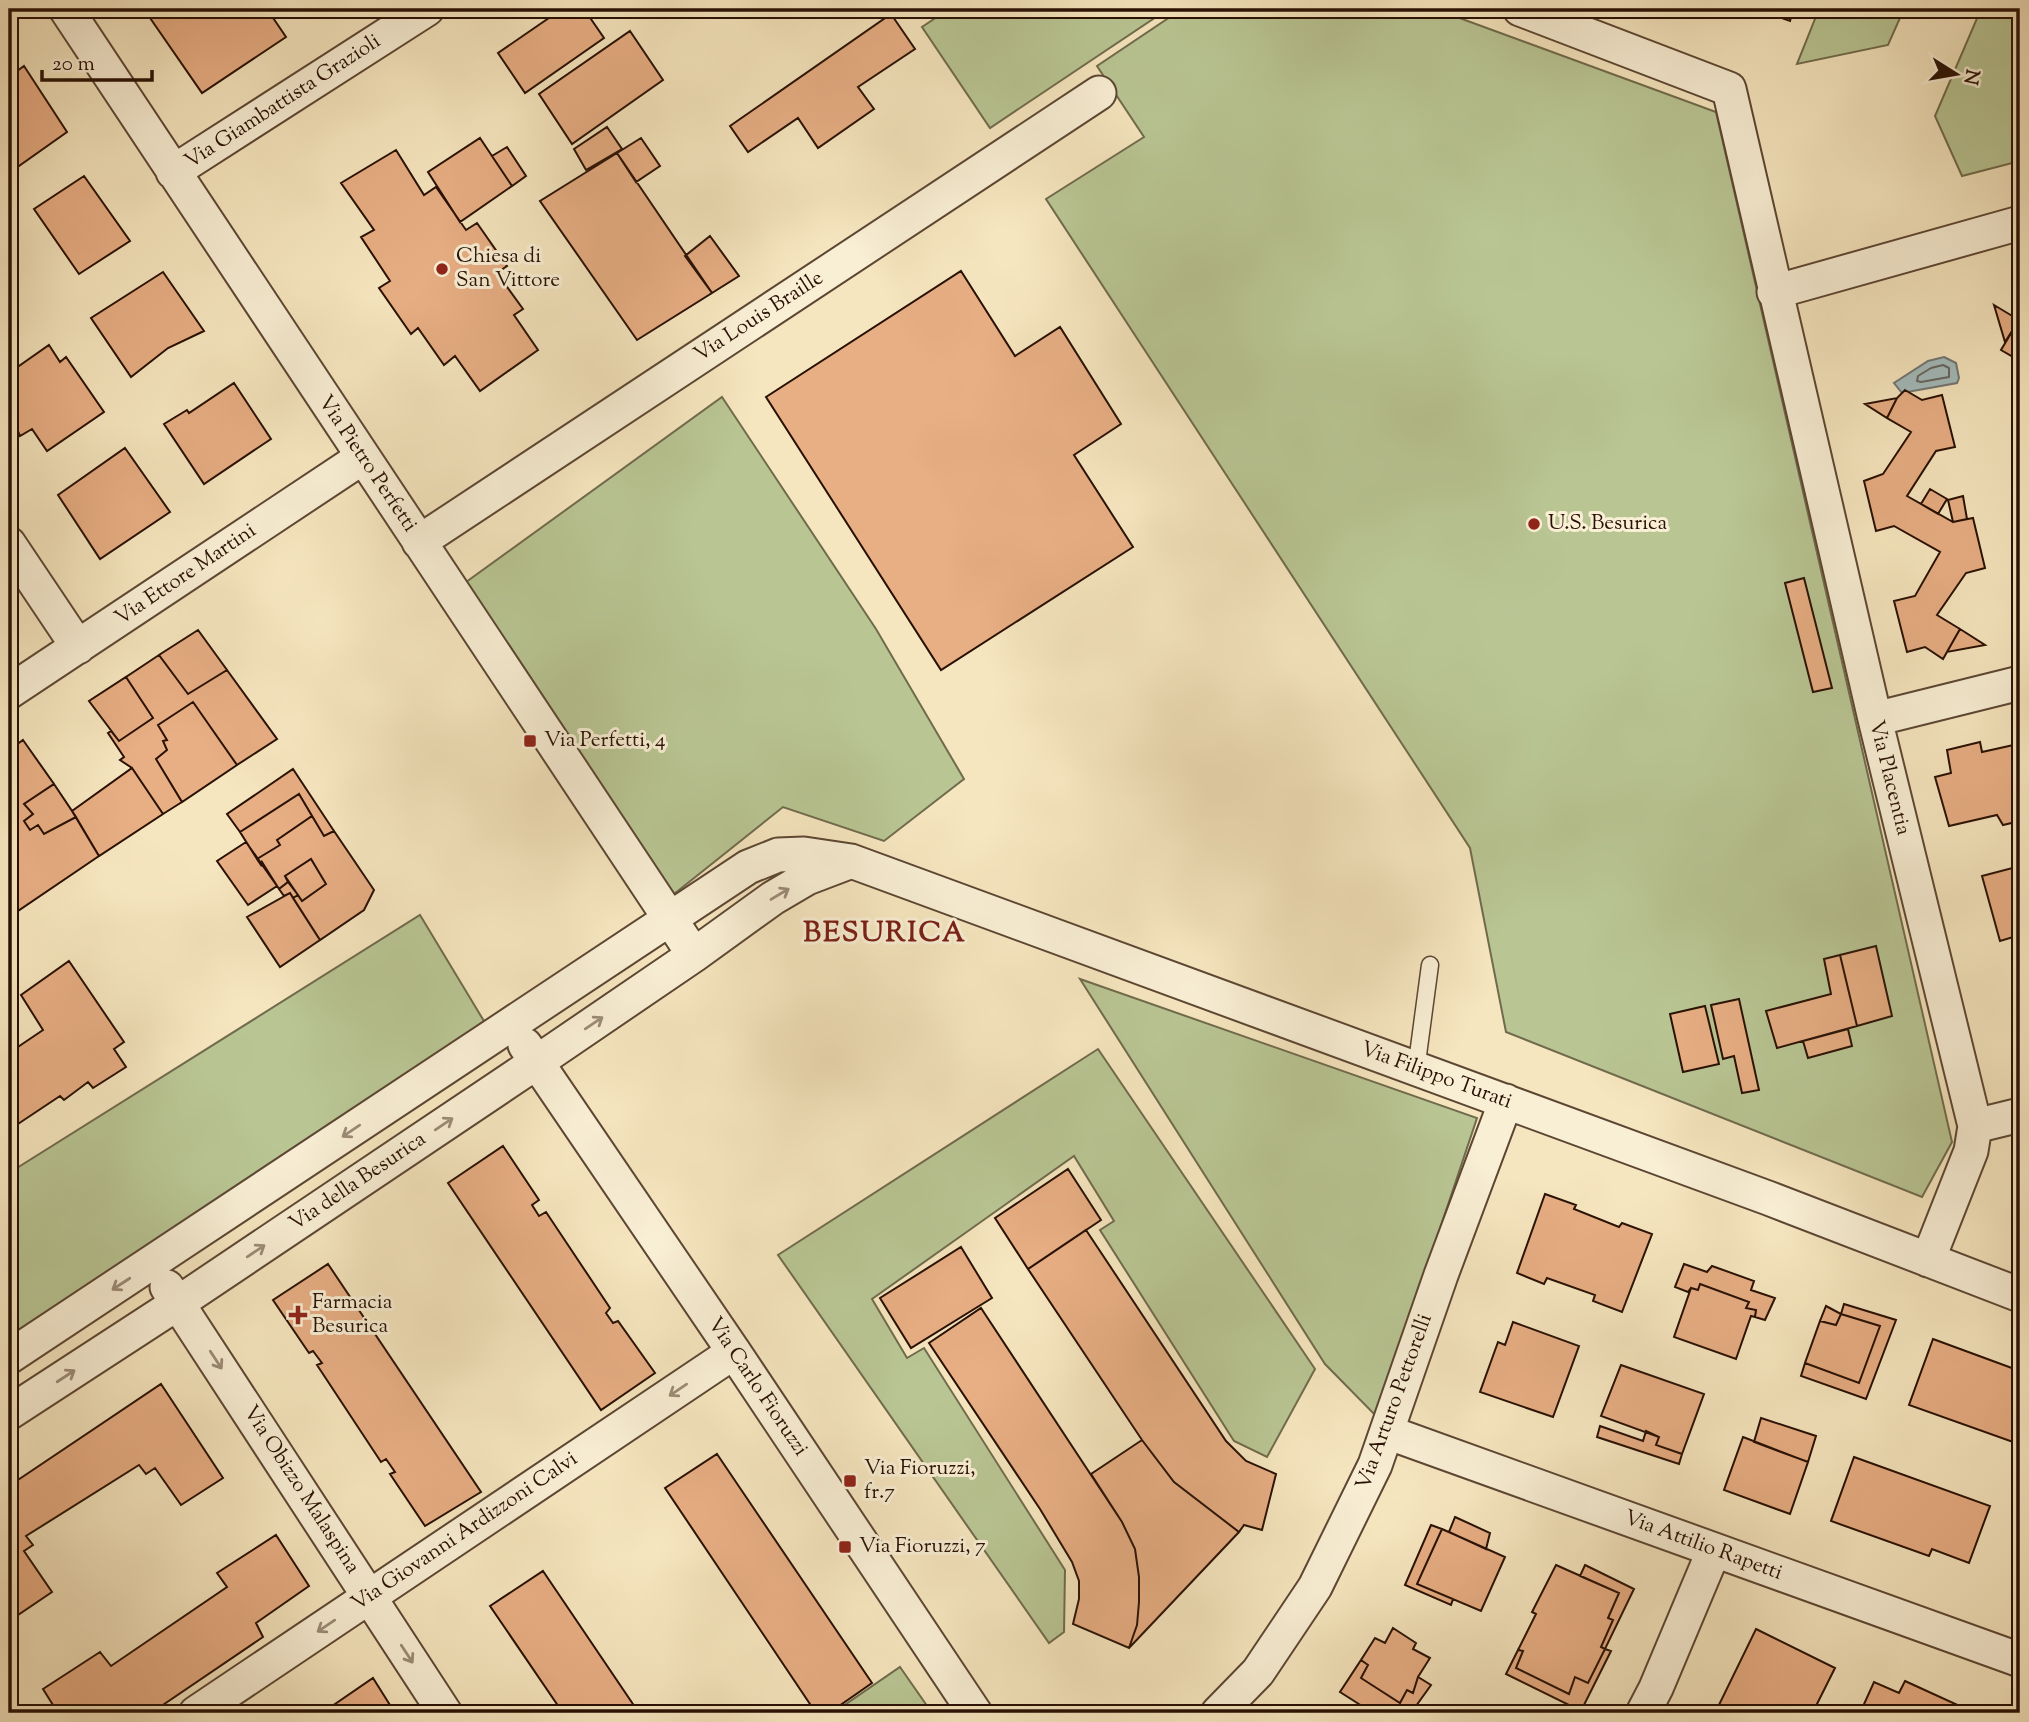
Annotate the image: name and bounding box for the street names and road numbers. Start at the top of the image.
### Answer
street label: Via Giambattista Grazioli [179,27,387,177]
street label: Via Louis Braille [688,264,830,370]
street label: Via Pietro Perfetti [310,390,424,538]
street label: Via Ettore Martini [109,517,263,633]
street label: Via Placentia [1860,717,1918,839]
street label: Via Filippo Turati [1356,1035,1516,1117]
street label: Via della Besurica [284,1125,433,1239]
street label: Via Arturo Pettorelli [1349,1310,1441,1494]
street label: Via Carlo Fioruzzi [699,1312,815,1462]
street label: Via Obizzo Malaspina [235,1400,367,1580]
street label: Via Giovanni Ardizzoni Calvi [346,1445,584,1619]
street label: Via Attilio Rapetti [1619,1503,1787,1589]

